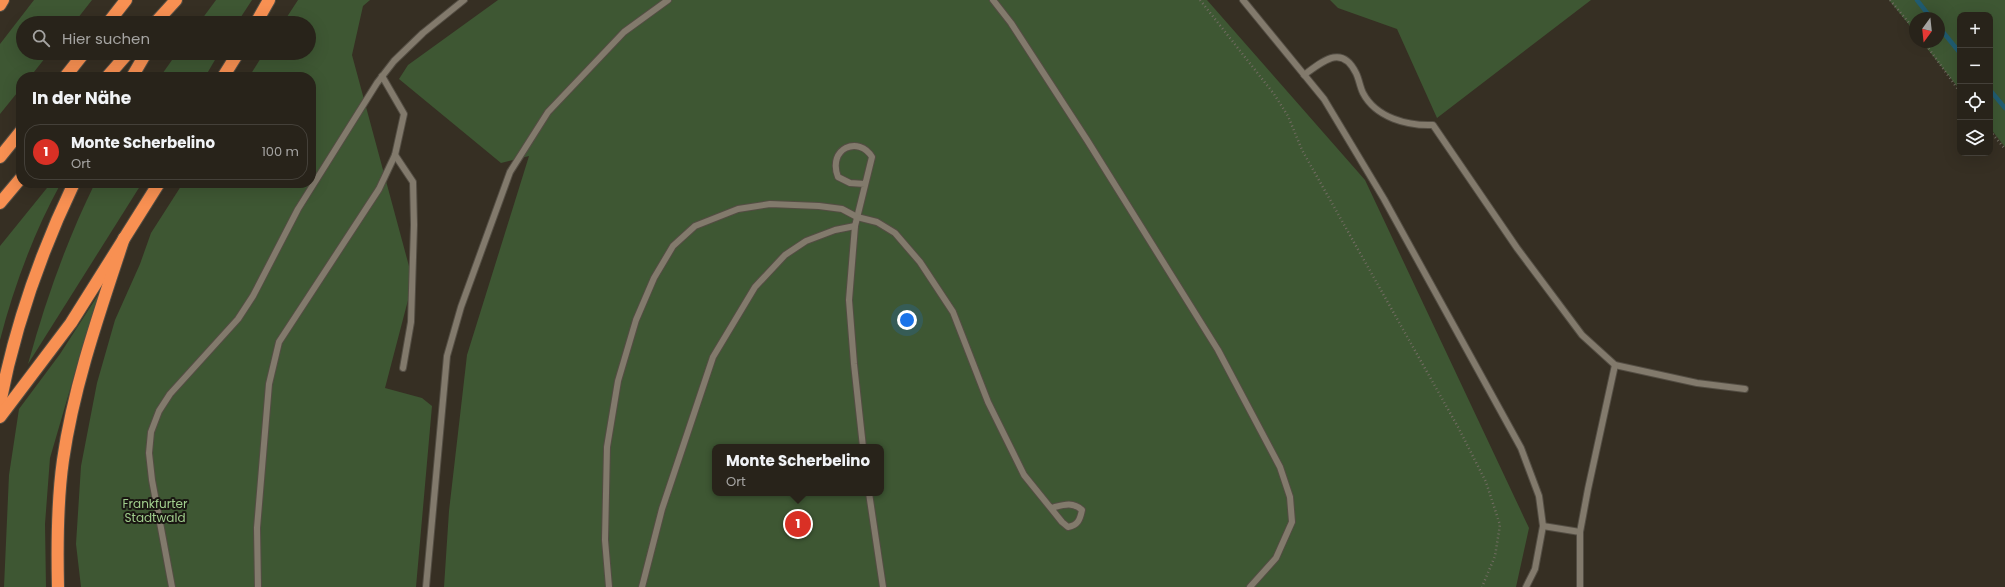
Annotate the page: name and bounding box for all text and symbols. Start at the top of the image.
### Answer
north arrow [1909,12,1945,48]
map controls [1957,12,1993,156]
button: + [1957,12,1993,48]
search box [16,16,316,60]
icon: search [30,27,52,49]
text: Hier suchen [62,28,150,49]
button: − [1957,48,1993,84]
button: locate [1957,84,1993,120]
text: In der Nähe [32,86,131,110]
button: layers [1957,120,1993,156]
text: Monte Scherbelino [71,132,215,153]
text: 1 [44,142,48,161]
text: 100 m [262,142,299,161]
text: Ort [71,154,91,173]
your location [897,310,917,330]
popup [712,444,884,496]
text: Monte Scherbelino [726,450,870,471]
text: Ort [726,472,746,491]
park label: Frankfurter Stadtwald [123,495,188,526]
pin: 1 [785,509,811,539]

